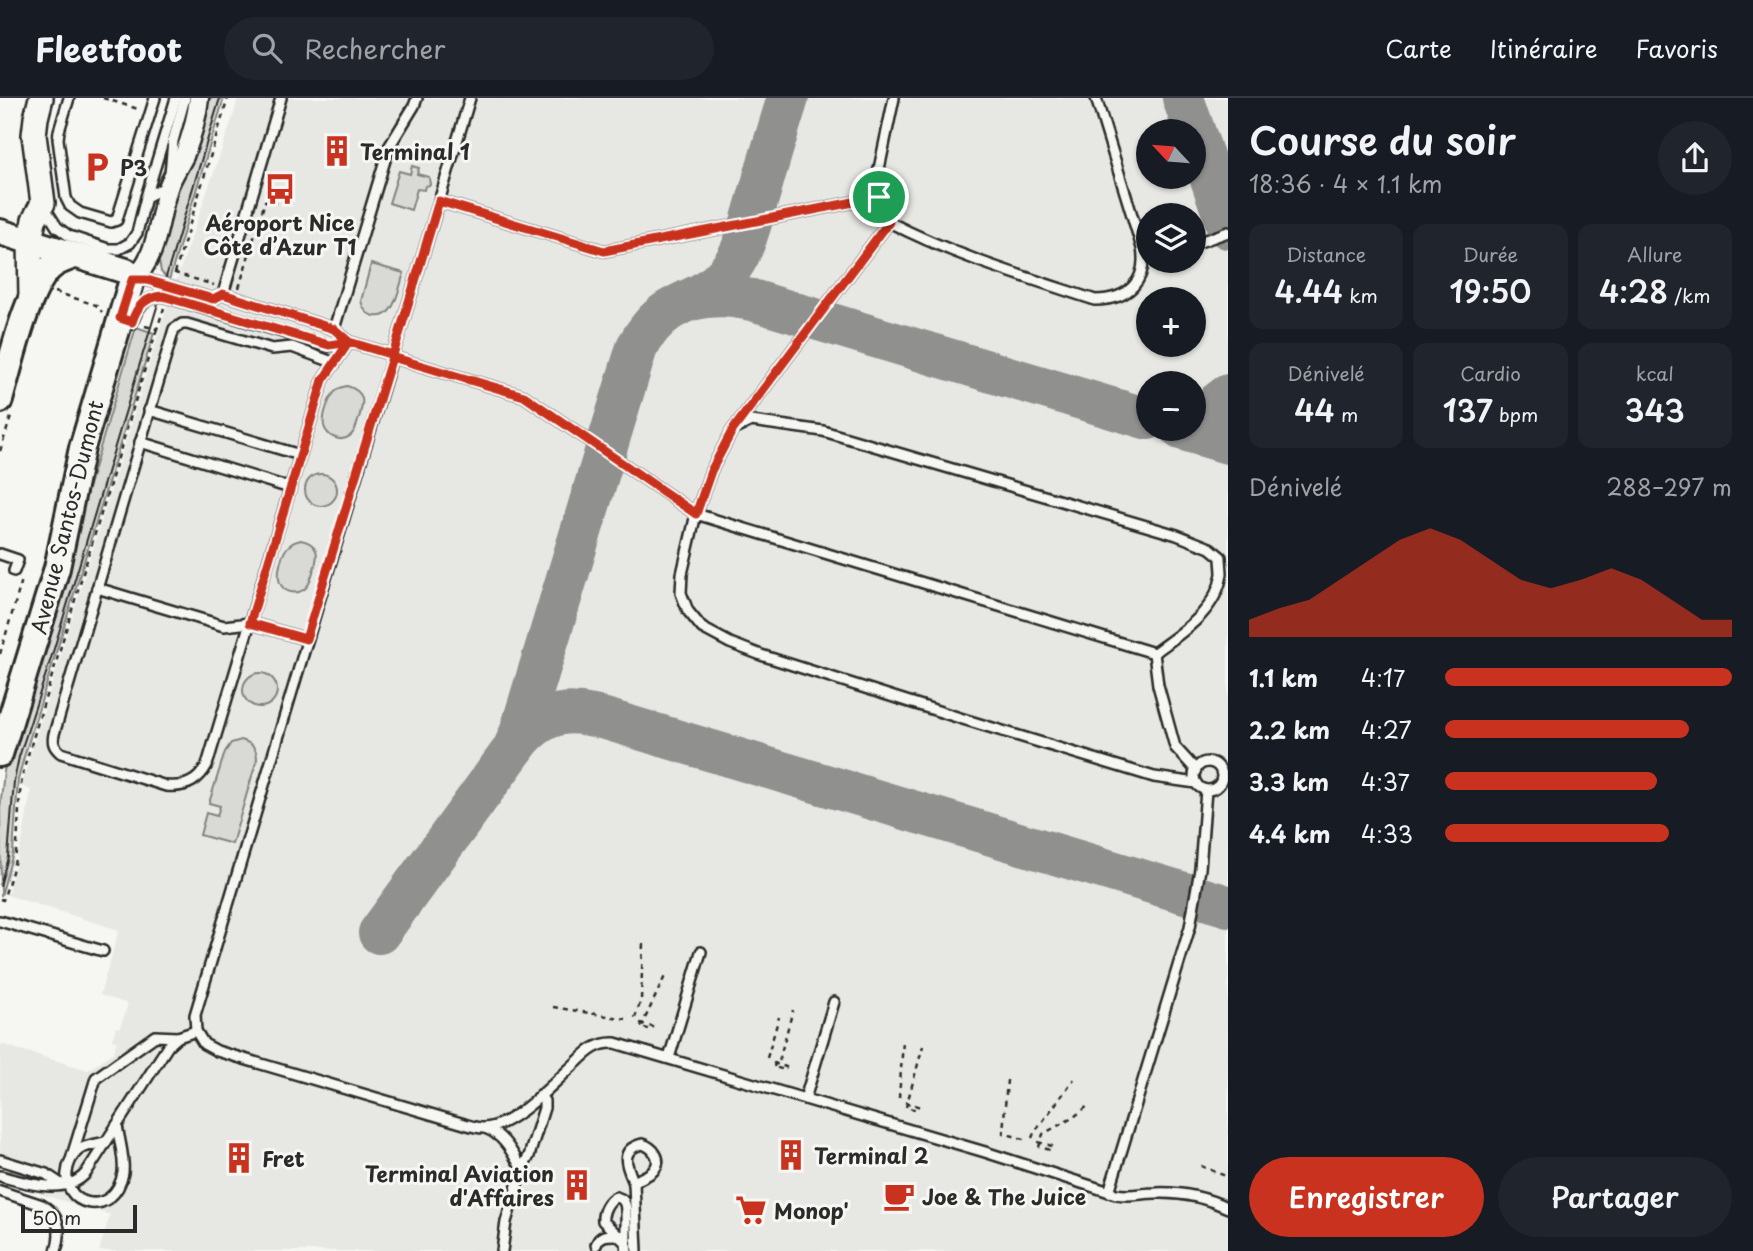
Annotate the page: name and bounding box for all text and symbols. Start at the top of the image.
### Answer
search box [224,17,714,80]
text: Fleetfoot [35,23,182,73]
icon: search [248,29,286,67]
text: Rechercher [304,29,445,68]
text: Carte [1385,30,1452,66]
text: Itinéraire [1490,30,1598,66]
text: Favoris [1636,30,1718,66]
text: Course du soir [1249,111,1516,168]
north arrow [1136,119,1206,189]
map controls [1136,119,1206,441]
button: share [1658,121,1732,195]
building icon: Terminal 1 [320,134,354,168]
place label: Terminal 1 [360,135,470,167]
parking icon: P3 [80,150,114,184]
place label: P3 [120,151,147,183]
text: 18:36 · 4 × 1.1 km [1249,166,1442,201]
pin [849,167,909,227]
bus stop icon: Aéroport Nice Côte d’Azur T1 [263,172,297,206]
icon: arrive [860,178,898,216]
button: layers [1136,203,1206,273]
place label: Aéroport Nice Côte d’Azur T1 [204,206,356,262]
text: Distance [1286,240,1366,268]
text: Durée [1463,240,1518,268]
text: Allure [1627,240,1682,268]
text: 4.44 [1275,268,1343,313]
text: 19:50 [1450,268,1531,313]
text: 4:28 [1599,268,1668,313]
text: km [1343,281,1378,309]
text: /km [1668,281,1711,309]
button: + [1136,287,1206,357]
text: Dénivelé [1288,359,1365,387]
text: Cardio [1460,359,1521,387]
text: kcal [1636,359,1674,387]
button: − [1136,371,1206,441]
text: 44 [1294,387,1335,432]
text: 137 [1443,387,1493,432]
text: 343 [1625,387,1685,432]
street label: Avenue Santos-Dumont [21,397,111,637]
text: m [1335,400,1358,428]
text: bpm [1493,400,1538,428]
text: Dénivelé [1249,469,1342,504]
text: 288–297 m [1606,469,1732,504]
text: 1.1 km [1249,660,1318,695]
text: 4:17 [1361,660,1405,695]
text: 2.2 km [1249,712,1330,747]
text: 4:27 [1361,712,1412,747]
text: 3.3 km [1249,764,1329,799]
text: 4:37 [1361,764,1410,799]
text: 4.4 km [1249,816,1330,851]
text: 4:33 [1361,816,1413,851]
building icon: Terminal 2 [774,1138,808,1172]
place label: Terminal 2 [814,1139,929,1171]
building icon: Fret [222,1141,256,1175]
place label: Fret [262,1142,305,1174]
place label: Terminal Aviation d'Affaires [365,1157,554,1213]
button: Enregistrer [1249,1157,1484,1237]
button: Partager [1498,1157,1732,1237]
building icon: Terminal Aviation d'Affaires [560,1168,594,1202]
cafe icon: Joe & The Juice [882,1179,916,1213]
place label: Joe & The Juice [922,1180,1086,1212]
supermarket icon: Monop' [734,1193,768,1227]
place label: Monop' [774,1194,849,1226]
scale bar [21,1202,136,1234]
text: 50 m [32,1203,81,1231]

